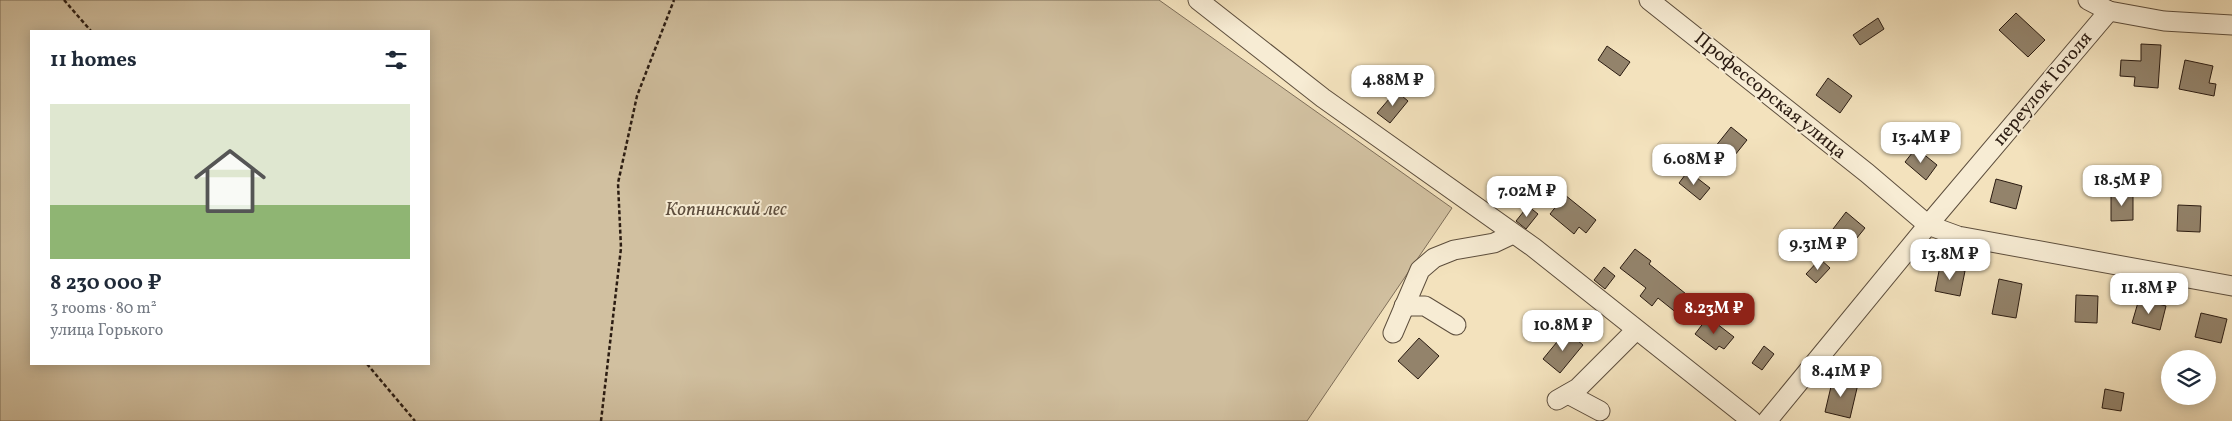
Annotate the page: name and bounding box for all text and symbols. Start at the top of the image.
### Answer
street label: Профессорская улица [1688,26,1852,166]
street label: переулок Гоголя [1987,26,2099,152]
text: 11 homes [50,46,137,75]
icon: filters [382,46,410,74]
pin: 4.88M ₽ [1347,64,1439,107]
text: 4.88M ₽ [1362,70,1424,92]
pin: 13.4M ₽ [1875,121,1967,164]
text: 13.4M ₽ [1892,127,1950,149]
icon: home [185,136,275,226]
pin: 6.08M ₽ [1648,144,1740,186]
text: 6.08M ₽ [1663,149,1725,171]
pin: 18.5M ₽ [2076,164,2168,207]
text: 18.5M ₽ [2094,170,2150,192]
pin: 7.02M ₽ [1481,176,1573,218]
text: 7.02M ₽ [1498,181,1556,203]
park label: Копнинский лес [665,197,787,223]
pin: 9.31M ₽ [1772,228,1864,271]
text: 9.31M ₽ [1789,234,1847,256]
pin: 13.8M ₽ [1904,238,1996,281]
text: 13.8M ₽ [1921,244,1979,266]
text: 8 230 000 ₽ [50,269,162,298]
pin: 11.8M ₽ [2103,272,2195,315]
text: 11.8M ₽ [2121,278,2177,300]
pin: 8.23M ₽ [1668,292,1760,335]
text: 3 rooms · 80 m² [50,298,157,320]
text: 8.23M ₽ [1685,298,1743,320]
pin: 10.8M ₽ [1517,310,1609,352]
text: 10.8M ₽ [1533,315,1593,337]
text: улица Горького [50,320,163,342]
map controls [2161,350,2216,405]
button: layers [2161,350,2216,405]
pin: 8.41M ₽ [1795,356,1887,398]
text: 8.41M ₽ [1812,361,1870,383]

